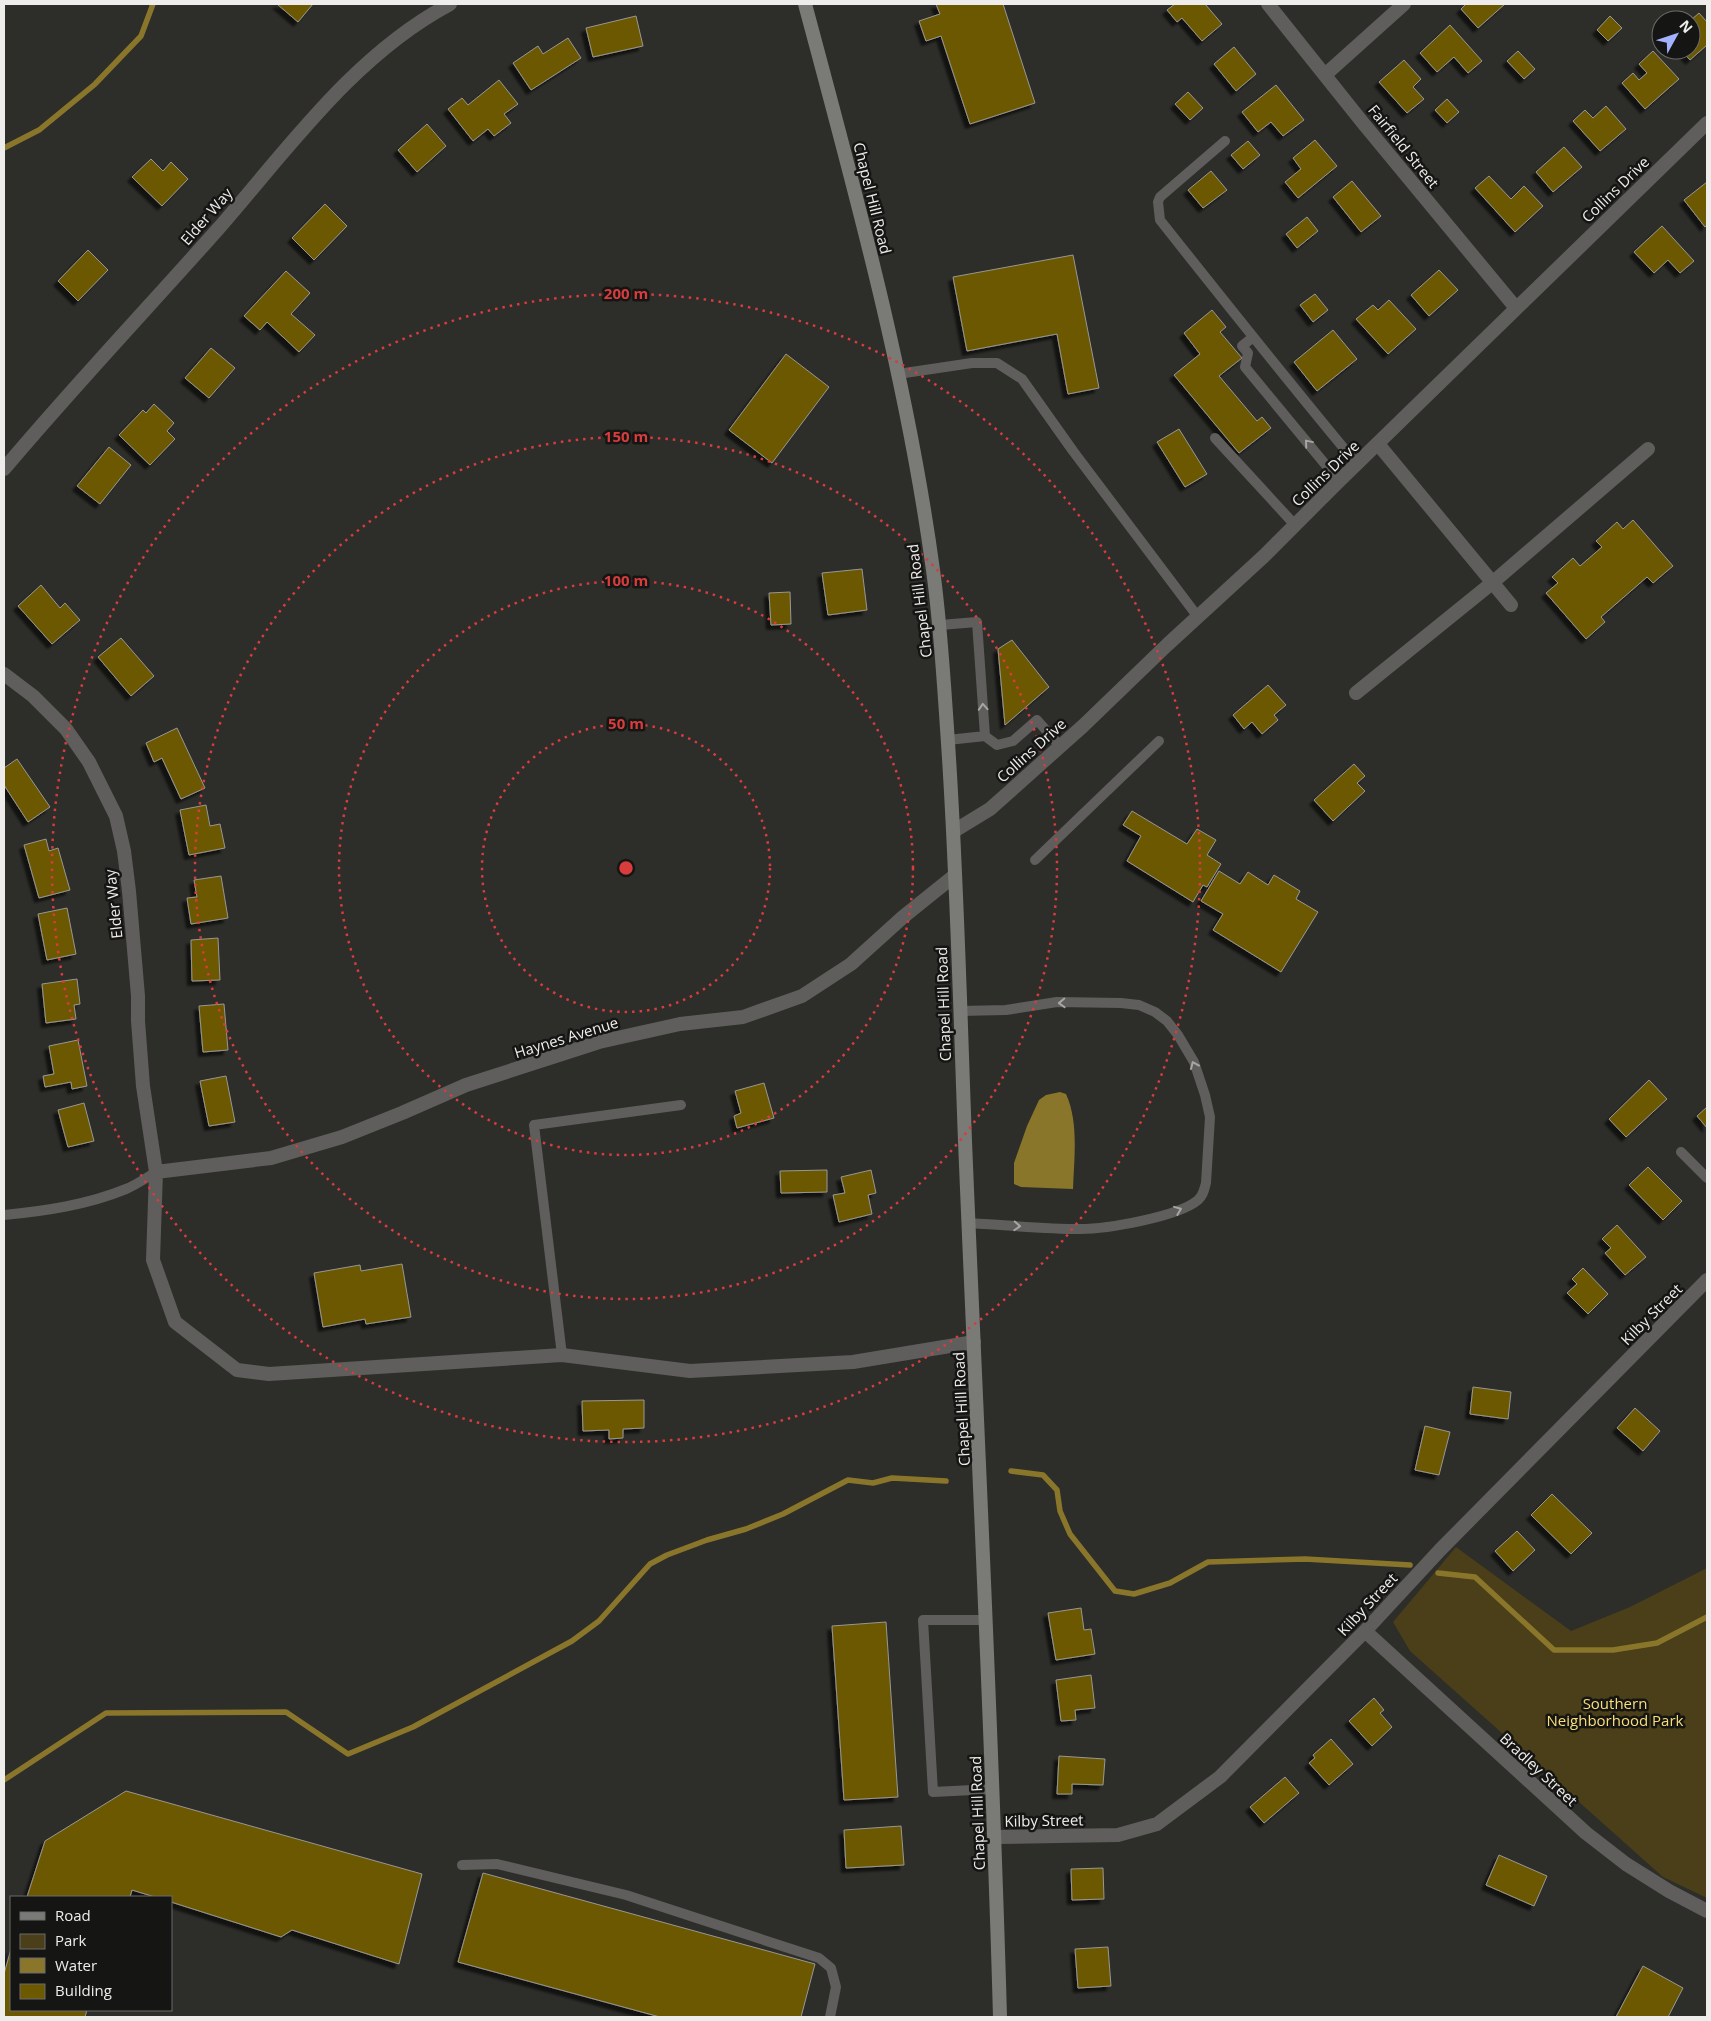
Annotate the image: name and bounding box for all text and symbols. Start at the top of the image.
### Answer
north arrow [1651,10,1701,60]
text: N [1675,16,1697,37]
street label: Fairfield Street [1364,100,1444,192]
street label: Chapel Hill Road [849,140,897,256]
street label: Collins Drive [1577,152,1653,226]
street label: Elder Way [176,183,237,249]
text: 200 m [604,283,648,303]
text: 150 m [604,426,648,446]
street label: Collins Drive [1287,436,1363,510]
one-way arrow [1304,440,1313,449]
street label: Chapel Hill Road [902,543,936,659]
text: 100 m [604,570,648,590]
one-way arrow [978,703,989,711]
text: 50 m [608,713,644,733]
street label: Collins Drive [992,714,1070,786]
centre of rings [617,859,635,877]
street label: Elder Way [99,868,127,940]
street label: Chapel Hill Road [931,946,955,1062]
one-way arrow [1057,998,1065,1008]
street label: Haynes Avenue [512,1012,620,1062]
one-way arrow [1190,1062,1200,1070]
one-way arrow [1173,1206,1181,1216]
one-way arrow [1014,1220,1022,1231]
street label: Kilby Street [1616,1279,1686,1349]
street label: Chapel Hill Road [948,1351,974,1467]
street label: Kilby Street [1333,1568,1401,1640]
park label: Southern Neighborhood Park [1547,1693,1684,1730]
street label: Bradley Street [1496,1728,1582,1810]
street label: Chapel Hill Road [965,1755,989,1871]
street label: Kilby Street [1004,1809,1084,1831]
legend [10,1896,172,2011]
text: Road [55,1905,91,1925]
text: Park [55,1930,86,1950]
text: Water [55,1955,97,1975]
text: Building [55,1980,112,2000]

